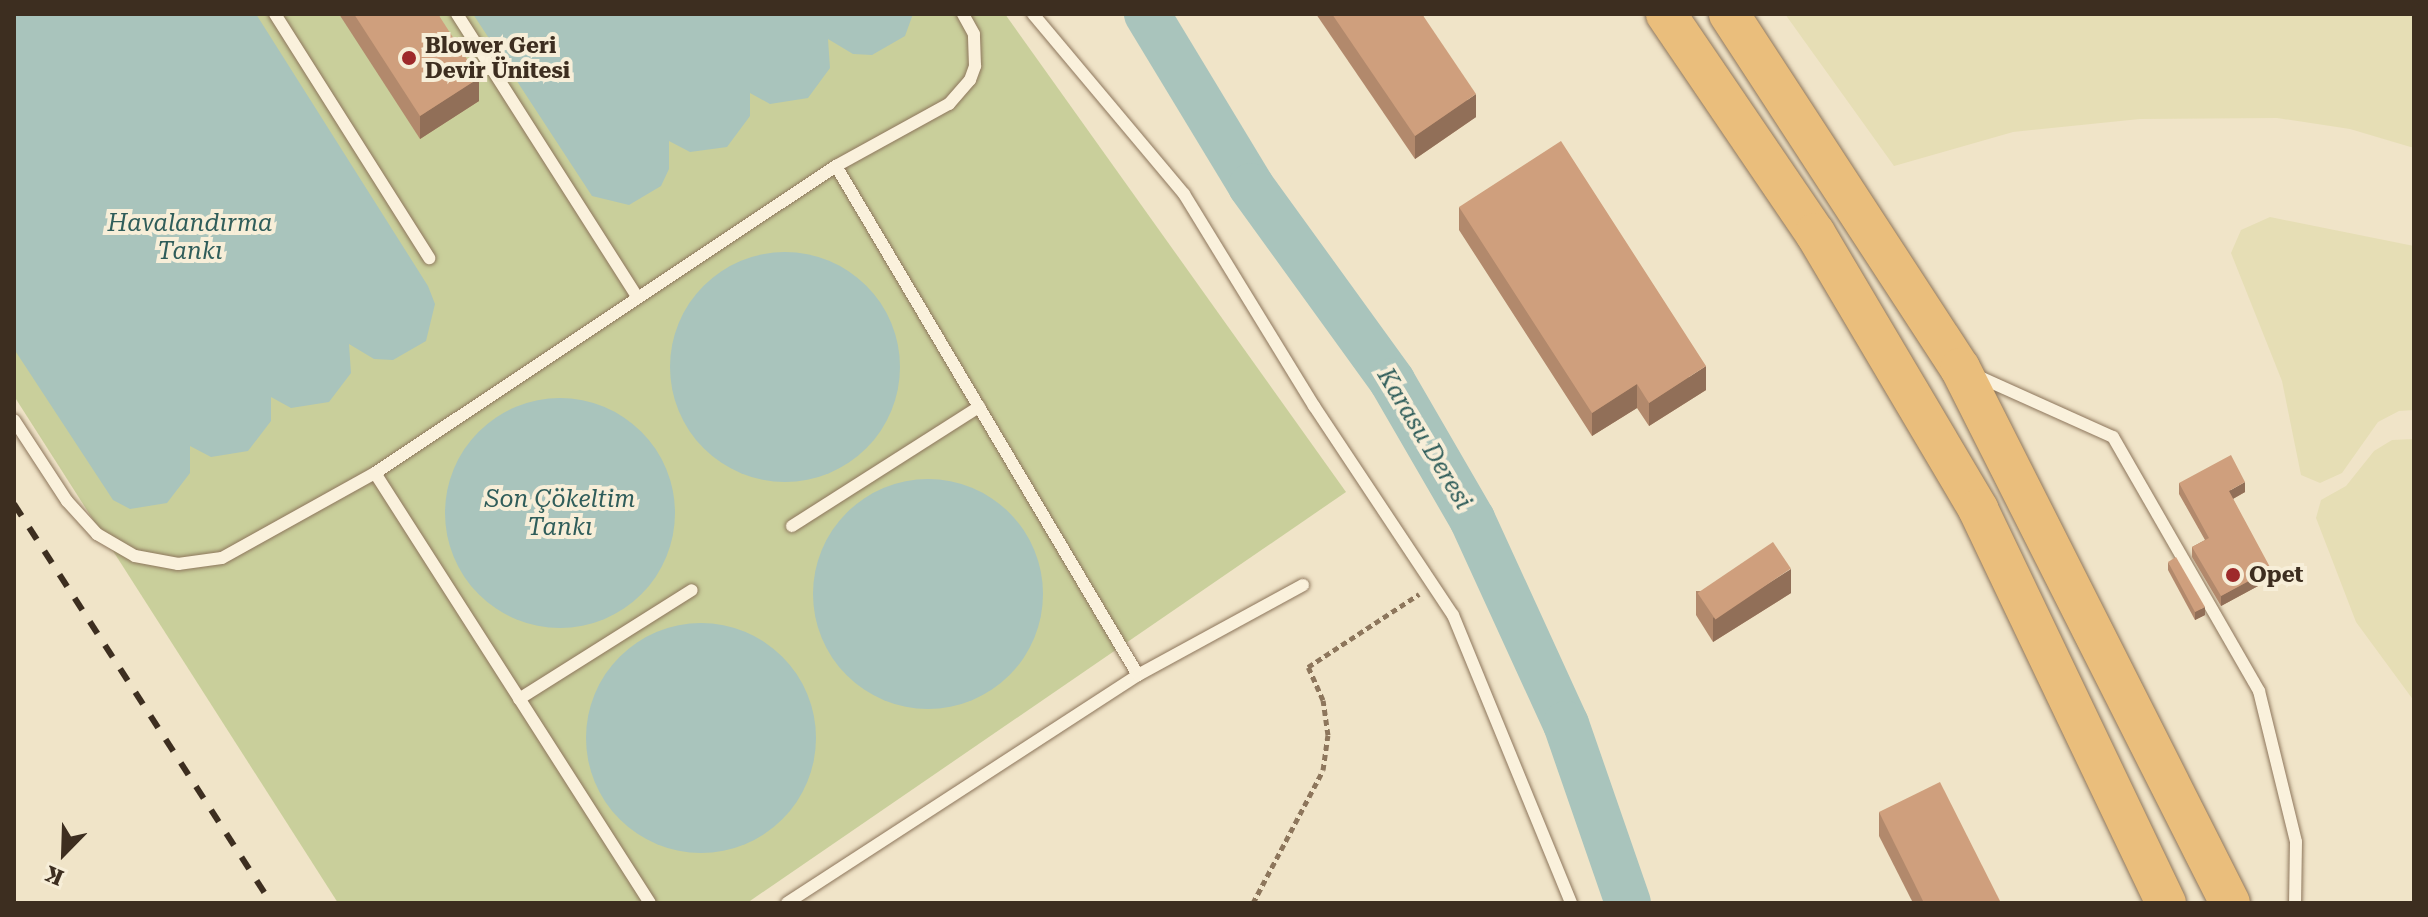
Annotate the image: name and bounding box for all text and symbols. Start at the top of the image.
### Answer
place label: Blower Geri Devir Ünitesi [425,32,570,84]
marker: Blower Geri Devir Ünitesi [400,49,418,67]
water label: Havalandırma Tankı [107,210,273,266]
water label: Karasu Deresi [1371,363,1477,515]
water label: Son Çökeltim Tankı [485,486,635,542]
place label: Opet [2249,562,2303,588]
marker: Opet [2224,566,2242,584]
north arrow [24,813,104,893]
text: K [42,861,67,890]

